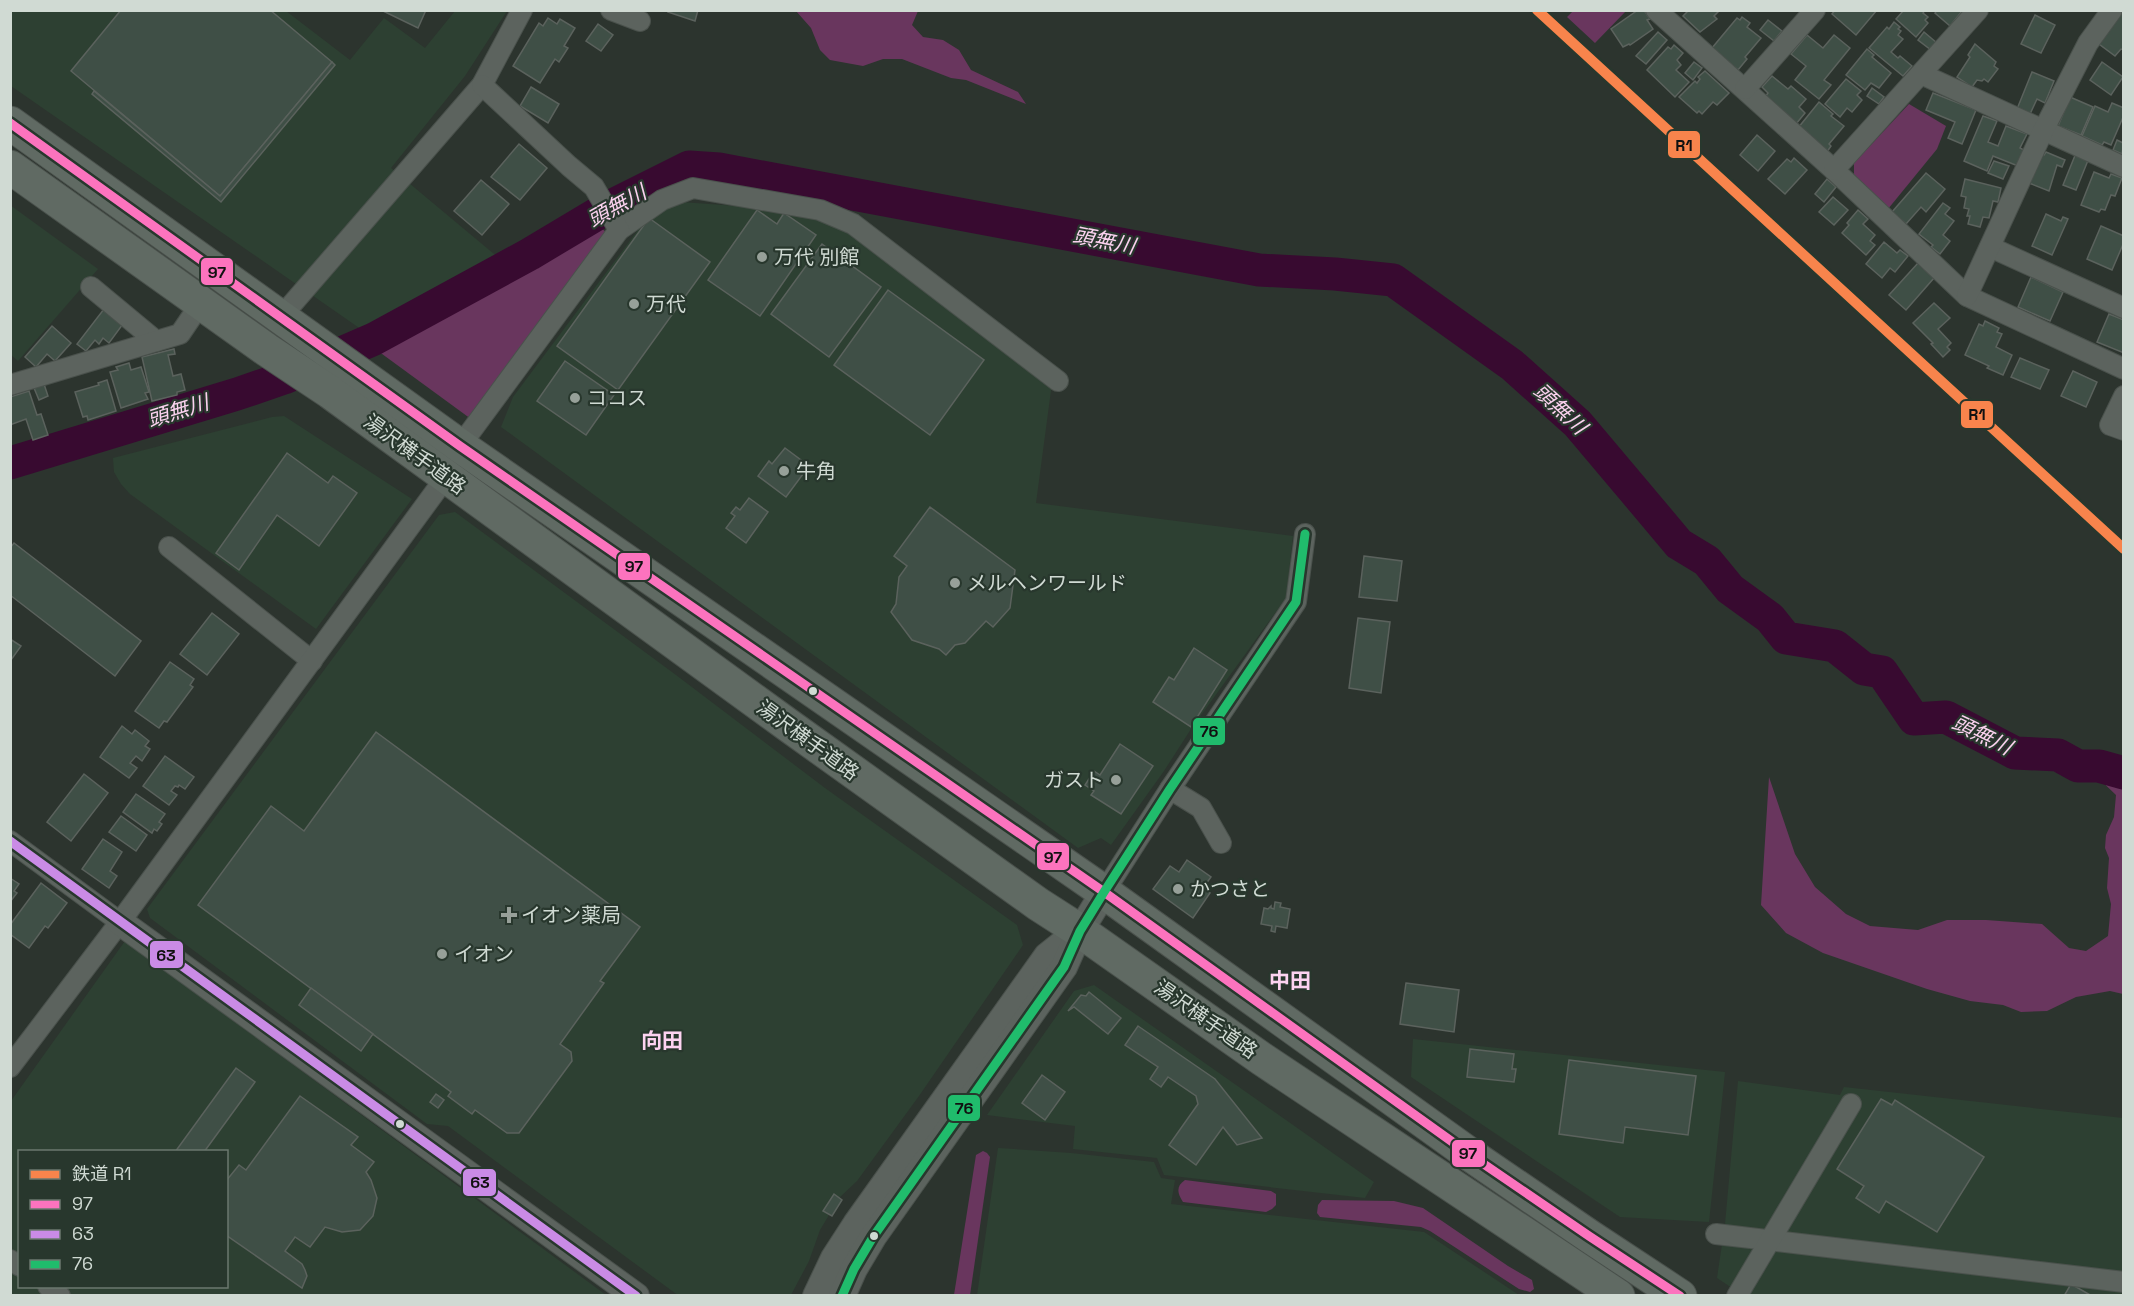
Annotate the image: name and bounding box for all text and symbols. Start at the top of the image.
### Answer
line badge: R1 [1667,130,1701,159]
text: R1 [1675,135,1693,156]
water label: 頭無川 [583,178,653,233]
water label: 頭無川 [1071,221,1140,260]
place label: 万代 別館 [774,244,859,270]
marker: 万代 別館 [755,250,769,264]
line badge: 97 [200,257,234,286]
text: 97 [208,262,226,283]
place label: 万代 [646,291,686,317]
marker: 万代 [627,297,641,311]
water label: 頭無川 [1528,377,1594,441]
place label: ココス [587,385,647,411]
water label: 頭無川 [144,388,214,433]
marker: ココス [568,391,582,405]
line badge: R1 [1960,400,1994,429]
text: R1 [1968,404,1986,425]
street label: 湯沢横手道路 [359,408,471,500]
place label: 牛角 [796,458,836,484]
marker: 牛角 [777,464,791,478]
line badge: 97 [617,552,651,581]
text: 97 [625,556,643,577]
place label: メルヘンワールド [967,570,1127,596]
marker: メルヘンワールド [948,576,962,590]
unlabelled marker [807,685,819,697]
street label: 湯沢横手道路 [752,694,864,786]
water label: 頭無川 [1948,709,2018,761]
line badge: 76 [1192,717,1226,746]
text: 76 [1200,721,1218,742]
place label: ガスト [1044,767,1104,793]
marker: ガスト [1109,773,1123,787]
line badge: 97 [1036,842,1070,871]
text: 97 [1044,847,1062,868]
place label: かつさと [1190,876,1270,902]
marker: かつさと [1171,882,1185,896]
place label: イオン薬局 [521,902,621,928]
marker: イオン薬局 [502,908,516,922]
line badge: 63 [149,940,184,969]
place label: イオン [454,941,514,967]
text: 63 [156,945,176,966]
marker: イオン [435,947,449,961]
district label: 中田 [1269,967,1311,994]
street label: 湯沢横手道路 [1149,974,1263,1064]
district label: 向田 [641,1027,683,1054]
line badge: 76 [947,1094,981,1122]
text: 76 [955,1098,973,1119]
unlabelled marker [394,1118,406,1130]
line badge: 97 [1451,1139,1486,1168]
text: 97 [1459,1143,1477,1164]
legend [18,1150,228,1288]
text: 鉄道 R1 [72,1162,132,1185]
line badge: 63 [462,1168,497,1197]
text: 63 [470,1172,490,1193]
text: 97 [72,1192,93,1215]
text: 63 [72,1222,94,1245]
unlabelled marker [868,1230,880,1242]
text: 76 [72,1252,93,1275]

